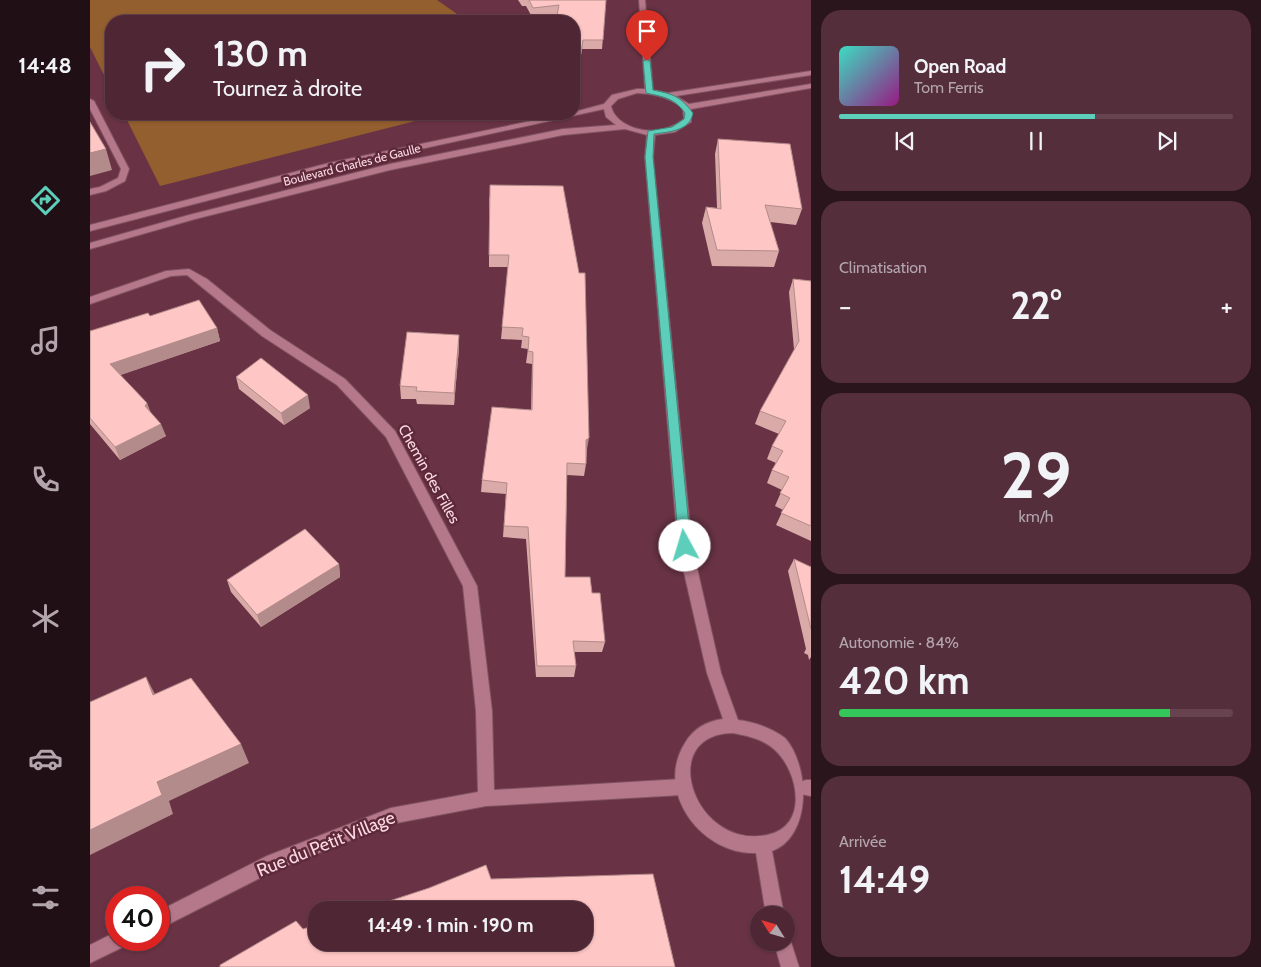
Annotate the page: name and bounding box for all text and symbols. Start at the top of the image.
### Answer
pin [626,10,668,61]
icon: arrive [633,17,661,45]
text: 130 m [213,32,308,75]
icon: right [130,35,195,100]
text: 14:48 [18,52,72,79]
text: Open Road [914,55,1006,78]
text: Tournez à droite [213,75,362,102]
text: Tom Ferris [914,78,984,97]
icon: previous [891,127,919,155]
icon: pause [1022,127,1050,155]
icon: next [1153,127,1181,155]
street label: Boulevard Charles de Gaulle [282,140,422,189]
icon: directions [28,183,63,218]
text: Climatisation [839,258,927,277]
text: 22° [1010,282,1062,329]
text: − [839,289,851,323]
text: + [1221,289,1233,323]
icon: music [28,323,63,358]
street label: Chemin des Filles [394,421,464,527]
text: 29 [1001,435,1071,514]
icon: phone [28,462,63,497]
text: km/h [1018,507,1054,526]
position arrow [658,519,710,571]
icon: climate [28,601,63,636]
text: Autonomie · 84% [839,633,959,652]
text: 420 km [839,657,970,704]
icon: car [28,741,63,776]
street label: Rue du Petit Village [254,806,398,882]
text: Arrivée [839,832,886,851]
text: 14:49 [839,856,930,903]
icon: filters [28,880,63,915]
speed limit sign: 40 [105,886,170,951]
north arrow [750,906,795,951]
map controls [750,906,795,951]
text: 14:49 · 1 min · 190 m [367,914,534,937]

